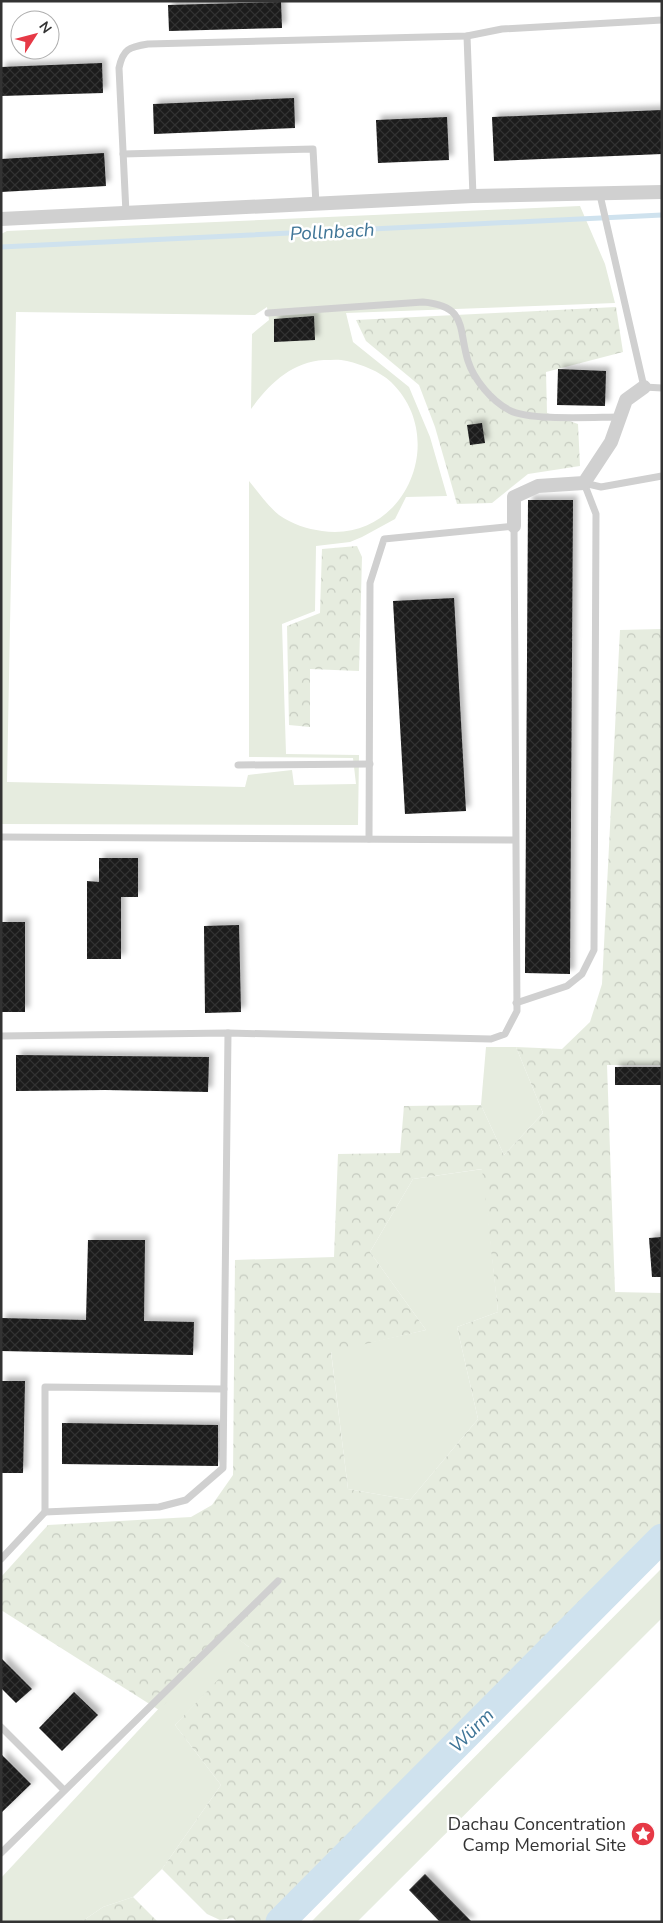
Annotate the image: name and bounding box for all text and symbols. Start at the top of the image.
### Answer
north arrow [10,10,60,60]
text: N [34,18,56,37]
water label: Pollnbach [289,217,375,247]
water label: Würm [444,1703,500,1759]
place label: Dachau Concentration Camp Memorial Site [448,1812,626,1857]
place icon: Dachau Concentration Camp Memorial Site [630,1821,656,1847]

